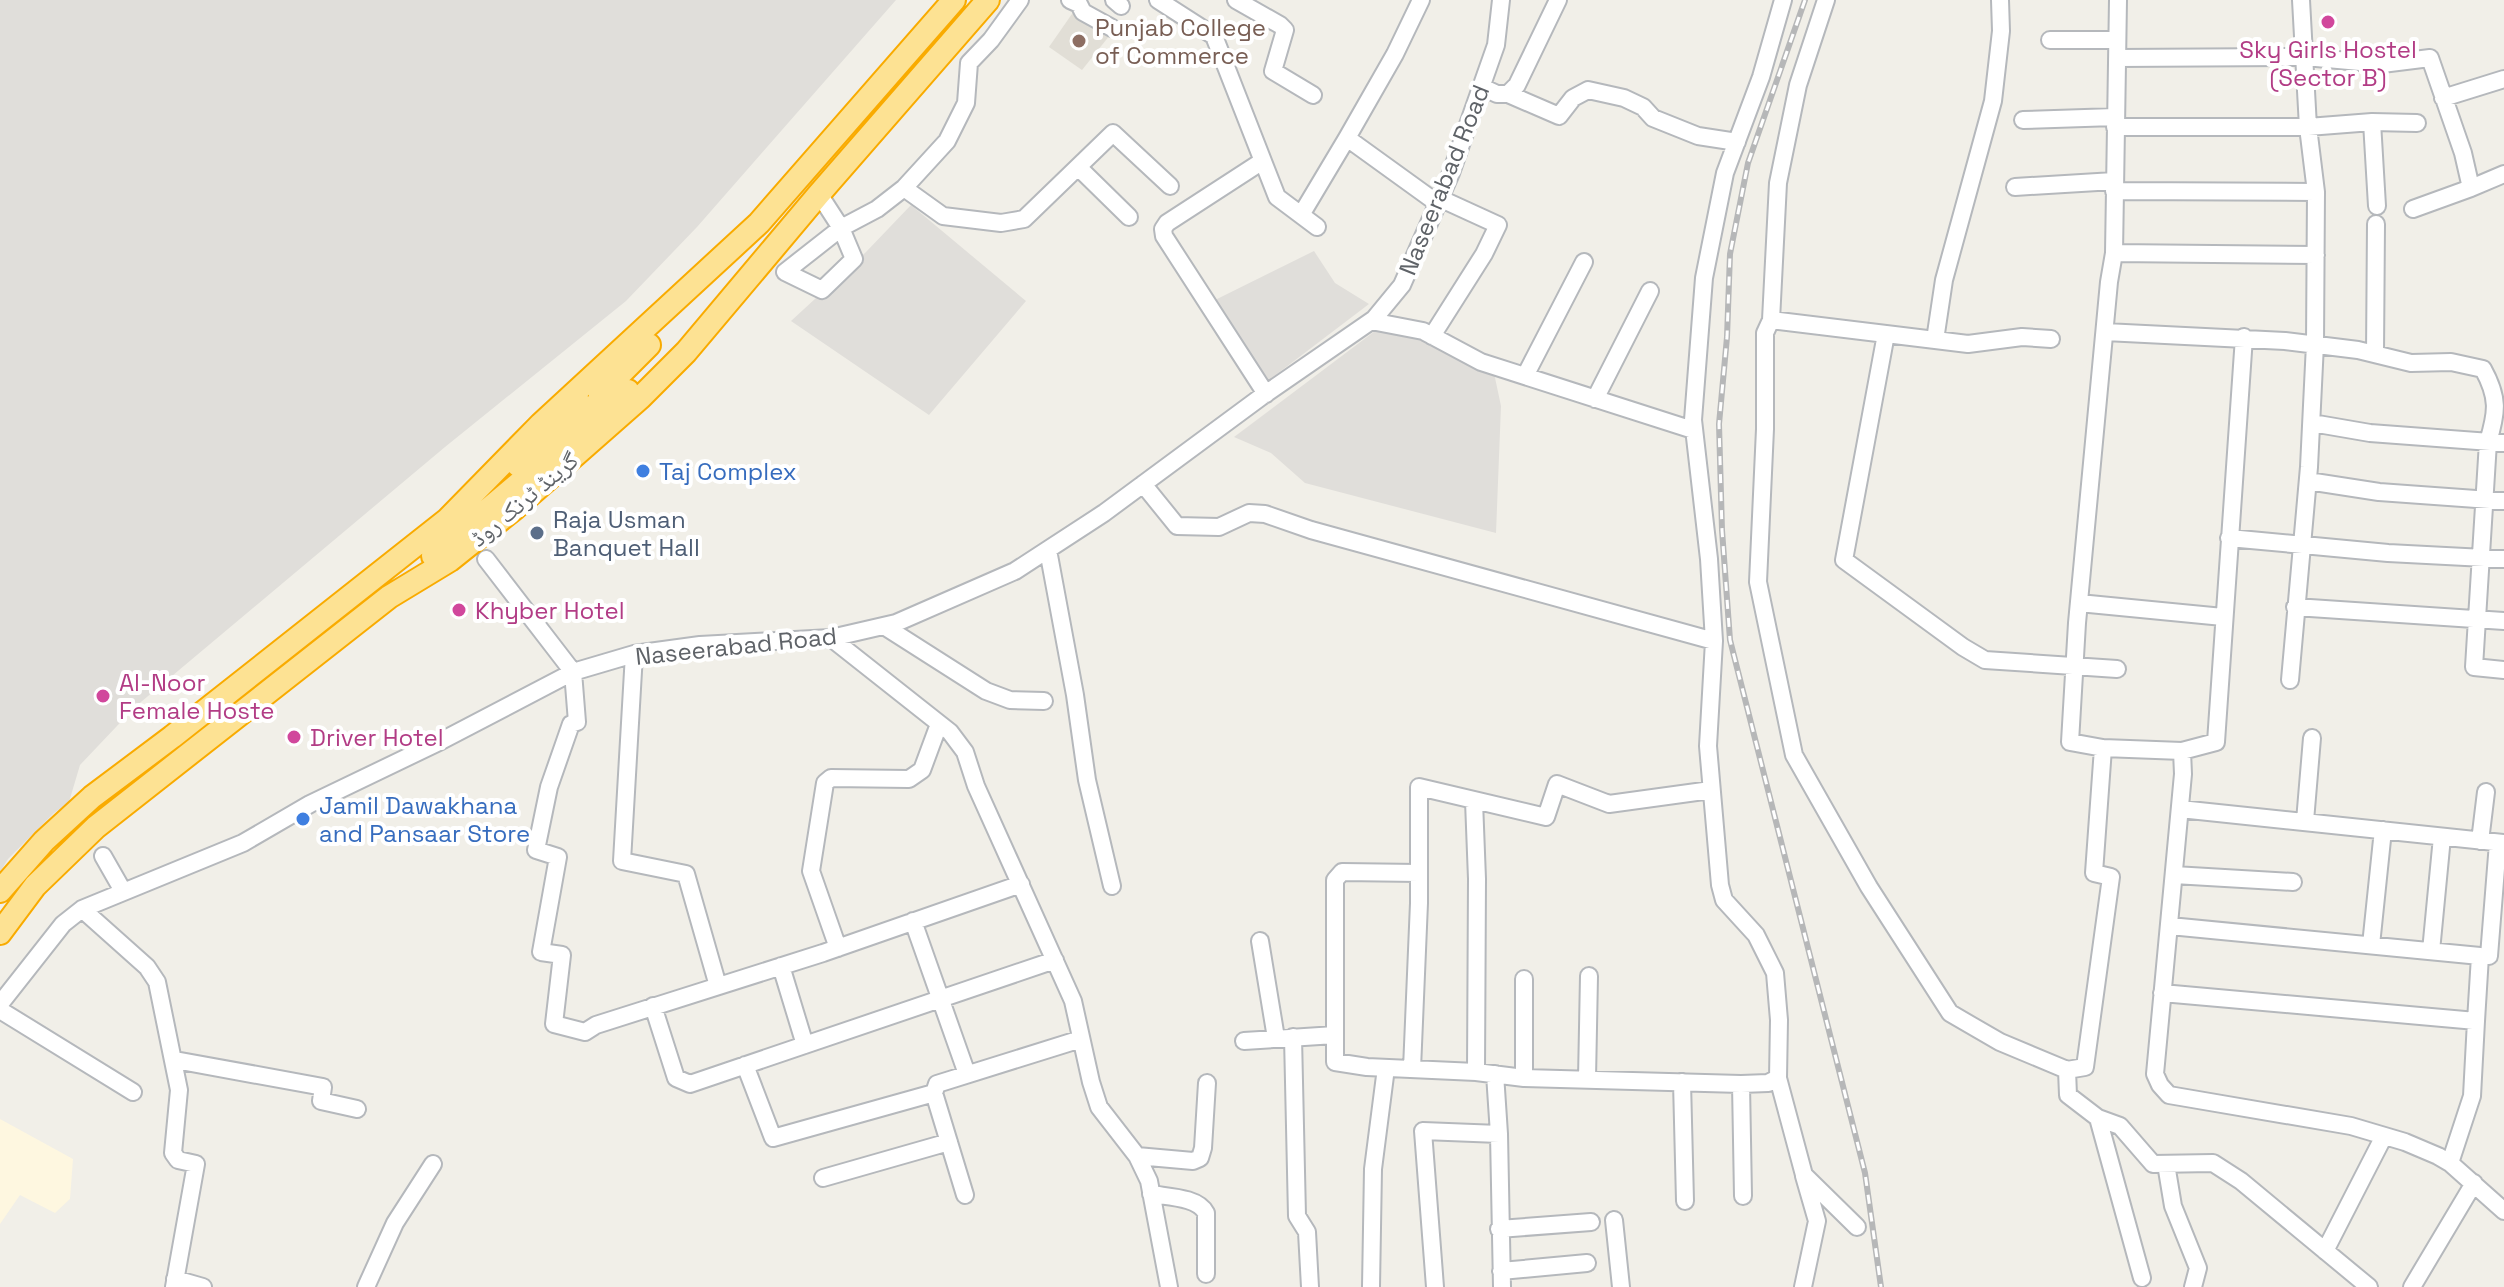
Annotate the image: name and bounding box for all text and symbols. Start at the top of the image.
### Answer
place label: Punjab College of Commerce [1095,12,1266,71]
marker: Sky Girls Hostel (Sector B) [2319,13,2337,31]
marker: Punjab College of Commerce [1070,32,1088,50]
place label: Sky Girls Hostel (Sector B) [2239,34,2417,93]
street label: Naseerabad Road [1392,80,1496,280]
street label: گرینڈ ٹرنک روڈ [463,445,585,553]
place label: Taj Complex [659,456,797,487]
marker: Taj Complex [634,462,652,480]
place label: Raja Usman Banquet Hall [553,504,700,563]
marker: Raja Usman Banquet Hall [528,524,546,542]
place label: Khyber Hotel [475,595,625,626]
marker: Khyber Hotel [450,601,468,619]
street label: Naseerabad Road [634,620,838,672]
place label: Al-Noor Female Hoste [119,667,274,726]
marker: Al-Noor Female Hoste [94,687,112,705]
place label: Driver Hotel [310,722,444,753]
marker: Driver Hotel [285,728,303,746]
place label: Jamil Dawakhana and Pansaar Store [319,790,530,849]
marker: Jamil Dawakhana and Pansaar Store [294,810,312,828]

